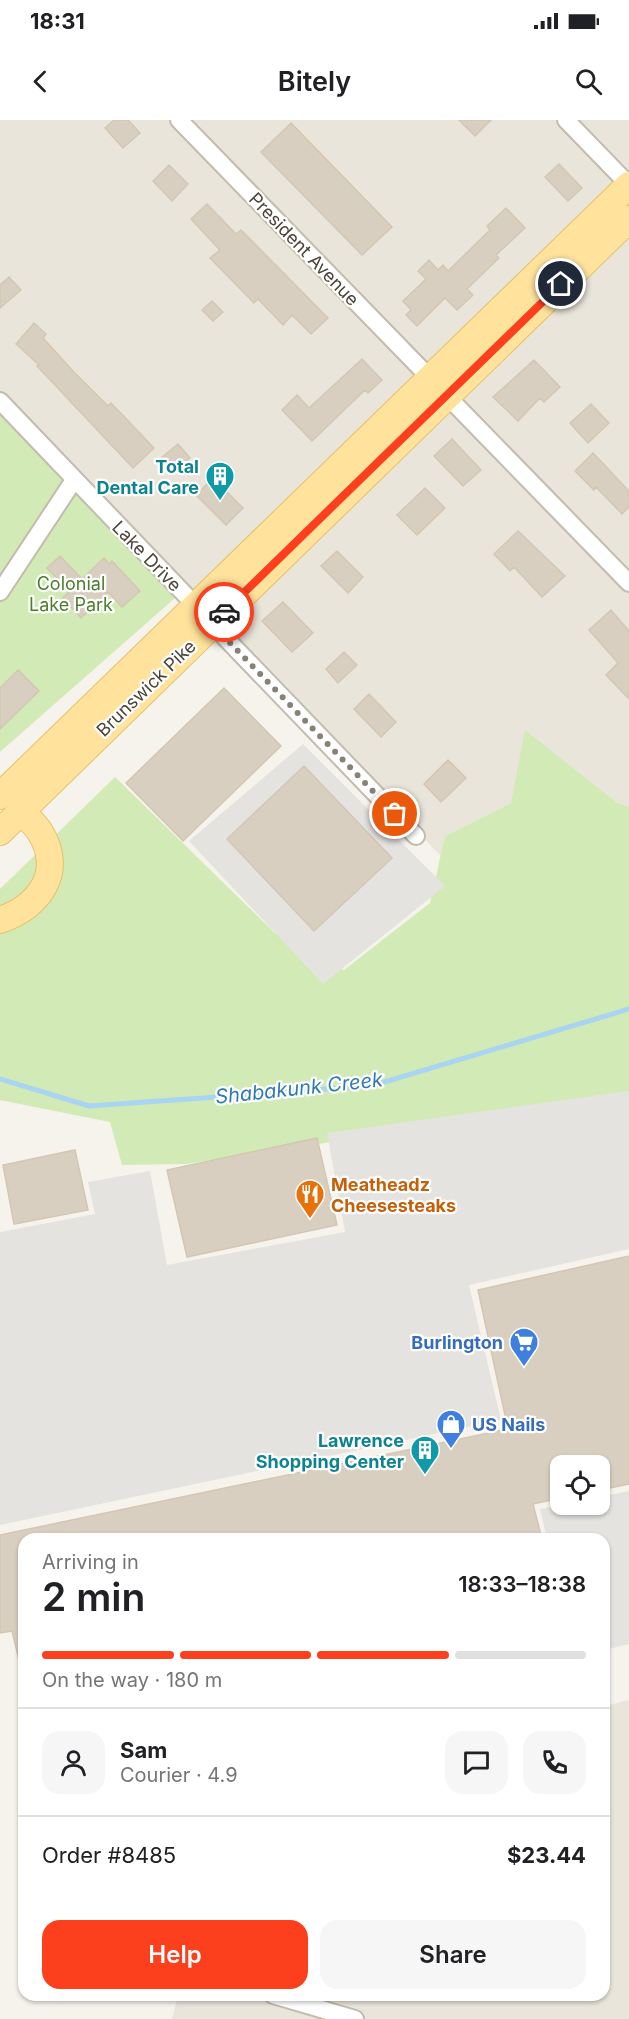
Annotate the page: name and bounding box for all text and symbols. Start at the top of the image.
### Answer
text: 18:31 [30,8,85,34]
icon: back [24,65,57,98]
text: Bitely [278,65,351,98]
icon: search [572,65,605,98]
street label: President Avenue [245,188,363,310]
pin [535,258,586,309]
icon: home [544,267,577,300]
place label: Total Dental Care [96,456,199,498]
building icon: Total Dental Care [204,460,236,502]
street label: Lake Drive [108,516,186,596]
park label: Colonial Lake Park [29,573,113,615]
courier [194,582,254,642]
icon: car [208,596,241,629]
street label: Brunswick Pike [92,635,200,741]
pin [369,788,420,839]
icon: bag [378,797,411,830]
water label: Shabakunk Creek [214,1067,385,1109]
place label: Meatheadz Cheesesteaks [331,1174,456,1216]
restaurant icon: Meatheadz Cheesesteaks [294,1178,326,1220]
supermarket icon: Burlington [508,1326,540,1368]
place label: Burlington [411,1332,503,1353]
shop icon: US Nails [435,1408,467,1450]
place label: US Nails [472,1414,545,1435]
place label: Lawrence Shopping Center [256,1430,404,1472]
building icon: Lawrence Shopping Center [409,1434,441,1476]
map controls [550,1455,610,1515]
button: locate [550,1455,610,1515]
text: Arriving in [42,1550,139,1574]
text: 18:33–18:38 [458,1571,586,1597]
text: 2 min [42,1573,145,1620]
text: On the way · 180 m [42,1668,222,1692]
button: person [42,1731,105,1794]
button: chat [445,1731,508,1794]
button: phone [523,1731,586,1794]
text: Sam [120,1737,167,1763]
text: Courier · 4.9 [120,1763,238,1787]
text: Order #8485 [42,1842,176,1868]
text: $23.44 [507,1842,586,1868]
button: Help [42,1920,308,1989]
button: Share [320,1920,586,1989]

